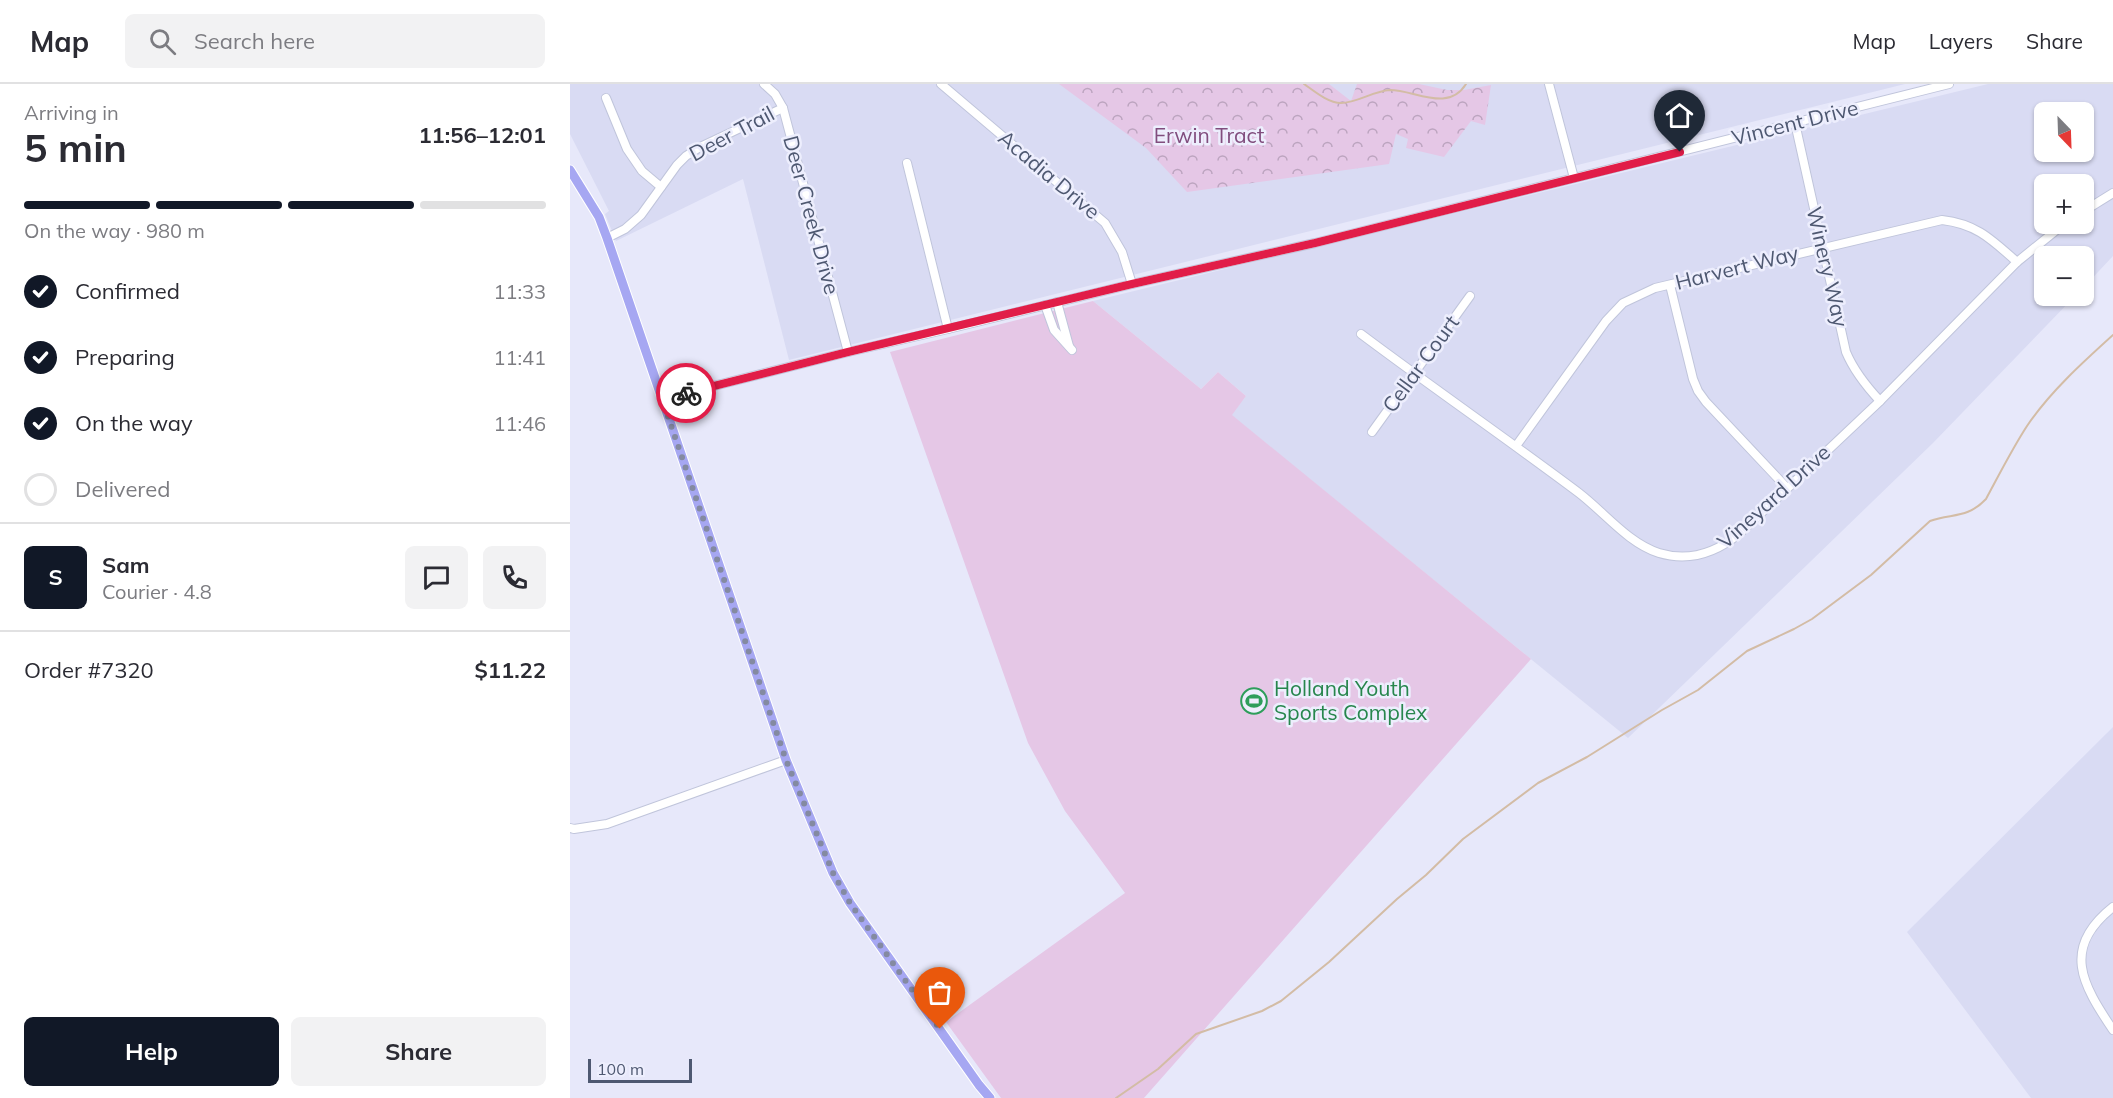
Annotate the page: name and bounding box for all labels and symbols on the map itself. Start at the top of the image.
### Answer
pin [1654,90,1705,152]
street label: Vincent Drive [1729,94,1861,150]
street label: Deer Trail [684,100,779,166]
north arrow [2034,102,2094,162]
park label: Erwin Tract [1154,122,1264,148]
street label: Acadia Drive [994,124,1106,224]
street label: Deer Creek Drive [778,132,846,297]
street label: Winery Way [1801,204,1854,330]
street label: Harvert Way [1672,239,1801,295]
street label: Cellar Court [1376,310,1464,417]
courier [656,363,716,423]
street label: Vineyard Drive [1711,439,1835,554]
place label: Holland Youth Sports Complex [1274,675,1427,725]
sports icon: Holland Youth Sports Complex [1239,686,1269,716]
pin [914,967,965,1029]
scale bar [588,1056,692,1084]

